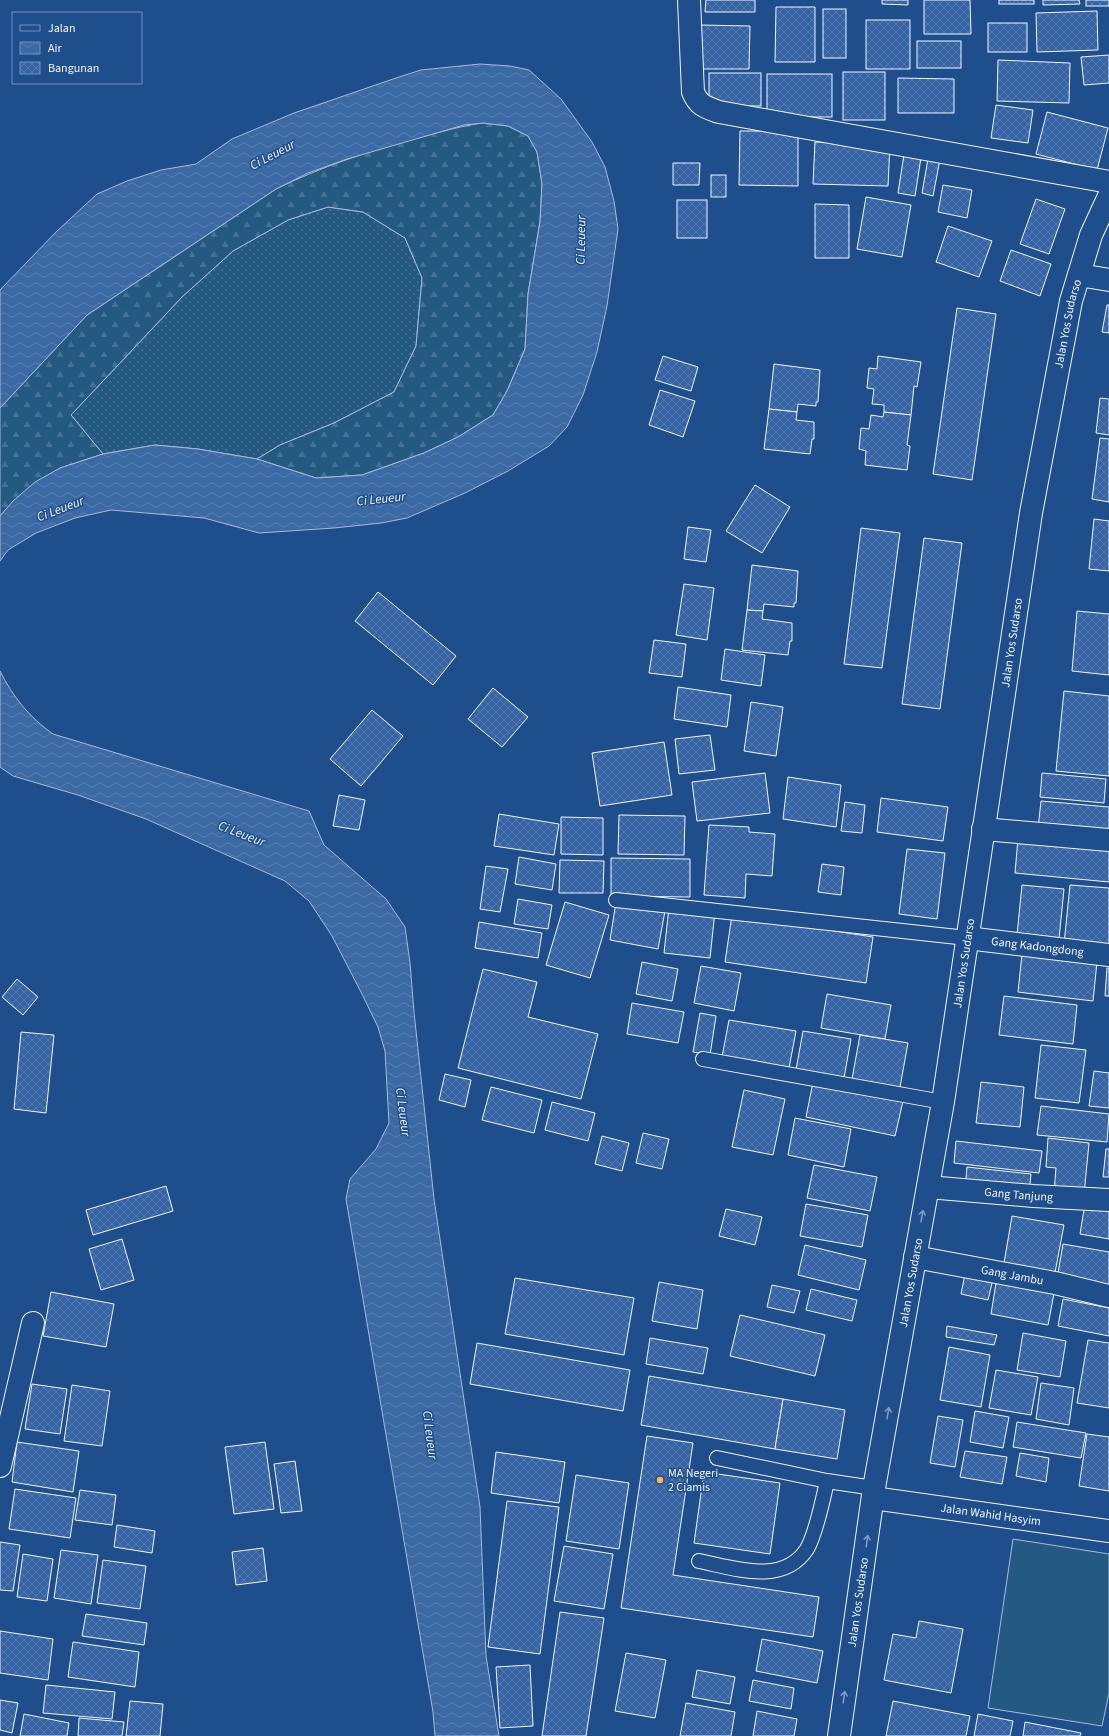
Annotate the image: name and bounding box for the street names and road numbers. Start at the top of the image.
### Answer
street label: Jalan Yos Sudarso [1051,277,1086,370]
street label: Jalan Yos Sudarso [997,597,1027,689]
street label: Jalan Yos Sudarso [949,917,979,1009]
street label: Gang Kadongdong [990,933,1085,961]
street label: Gang Tanjung [984,1184,1053,1206]
street label: Jalan Yos Sudarso [895,1237,928,1329]
street label: Gang Jambu [979,1261,1045,1290]
street label: Jalan Wahid Hasyim [939,1500,1042,1530]
street label: Jalan Yos Sudarso [844,1556,873,1648]

